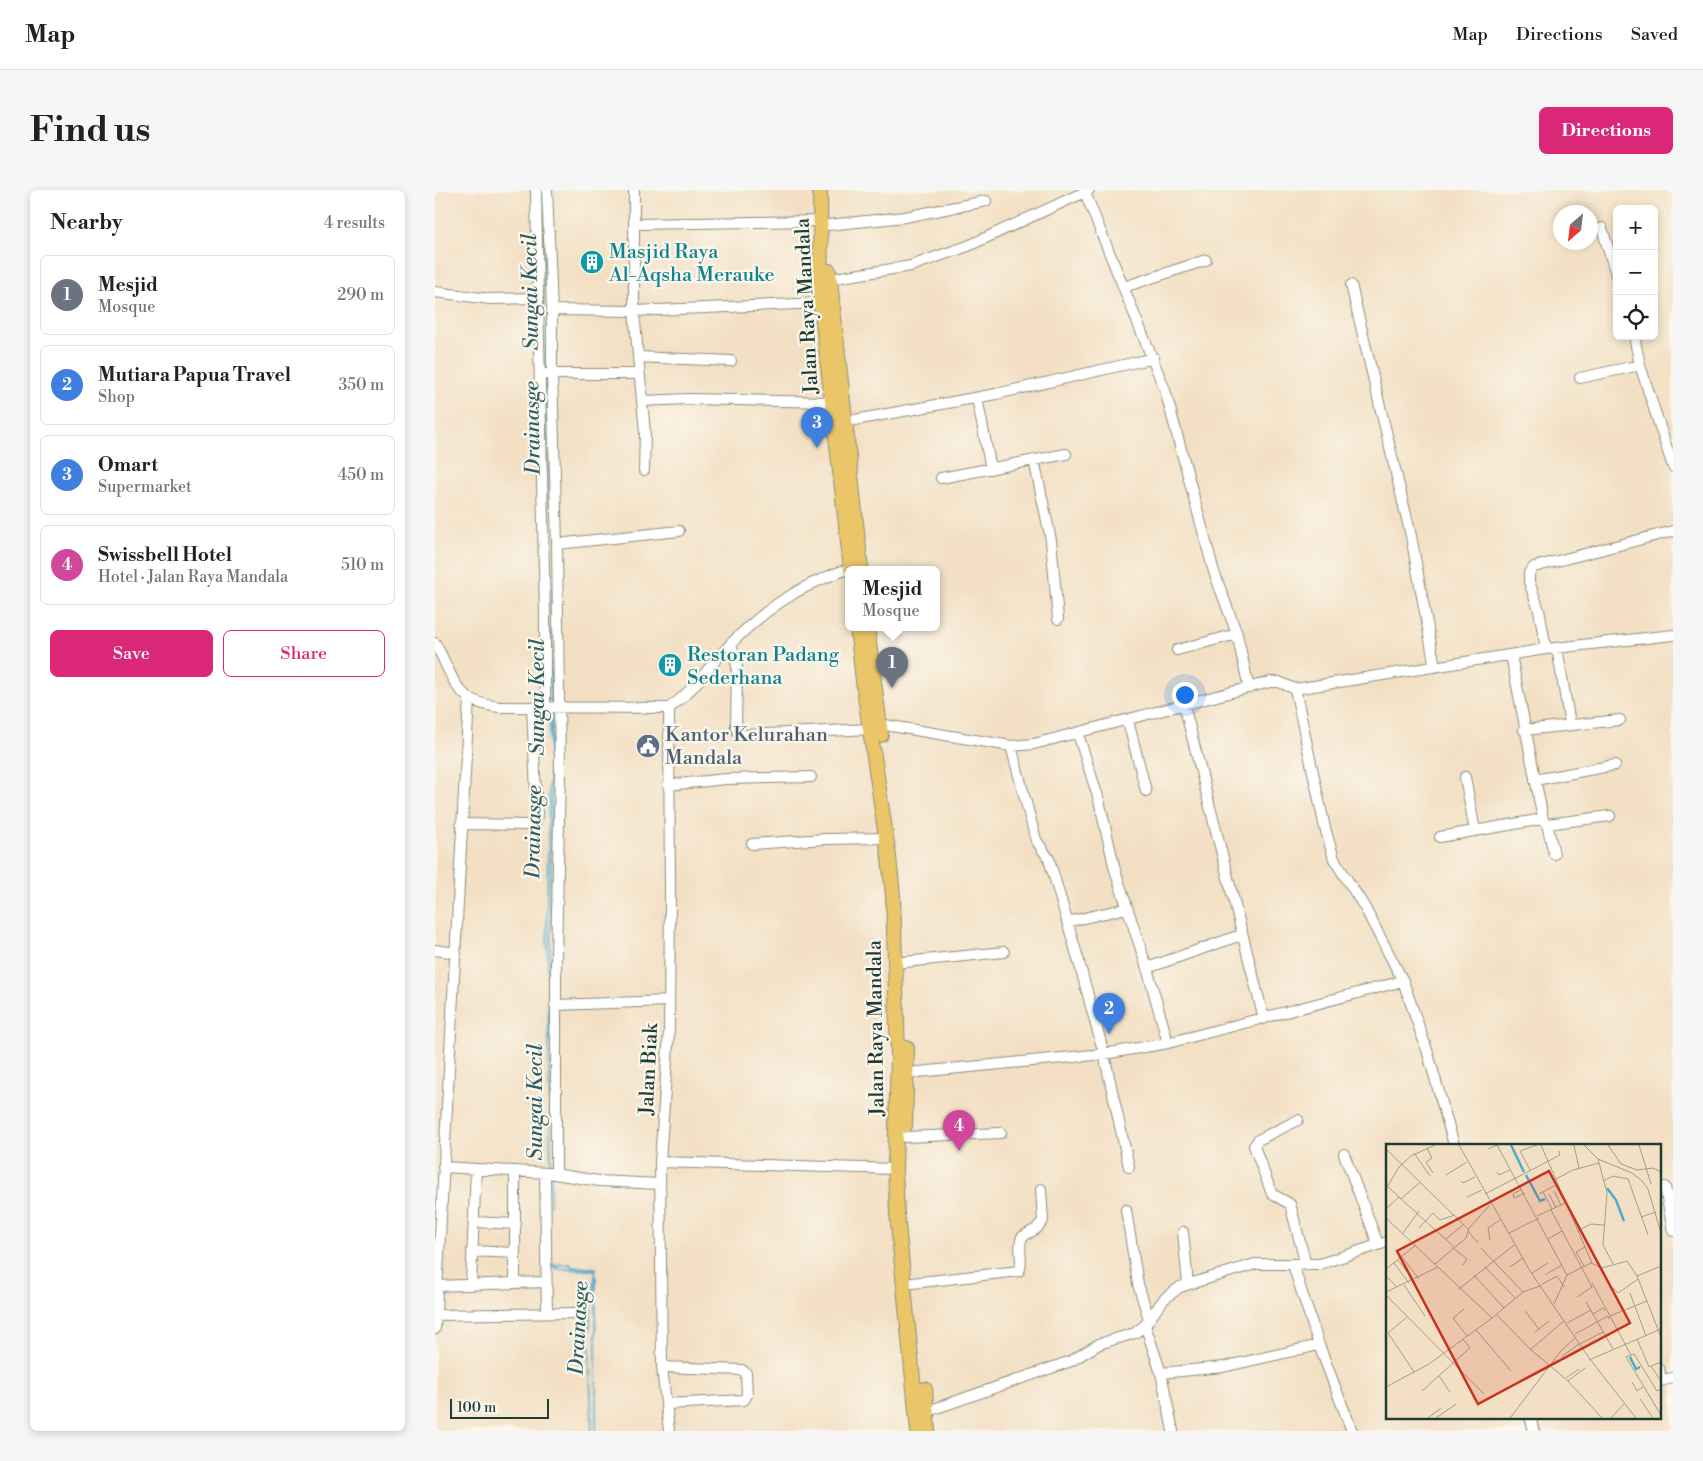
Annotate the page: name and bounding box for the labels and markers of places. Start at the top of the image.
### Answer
place label: Masjid Raya Al-Aqsha Merauke [608,240,775,288]
building icon: Masjid Raya Al-Aqsha Merauke [579,249,605,275]
pin: 3 [801,407,833,448]
place label: Restoran Padang Sederhana [687,643,840,691]
pin: 1 [876,647,908,688]
building icon: Restoran Padang Sederhana [657,652,683,678]
place label: Kantor Kelurahan Mandala [665,723,828,771]
public building icon: Kantor Kelurahan Mandala [635,733,661,759]
pin: 2 [1093,993,1125,1034]
pin: 4 [943,1110,975,1151]

